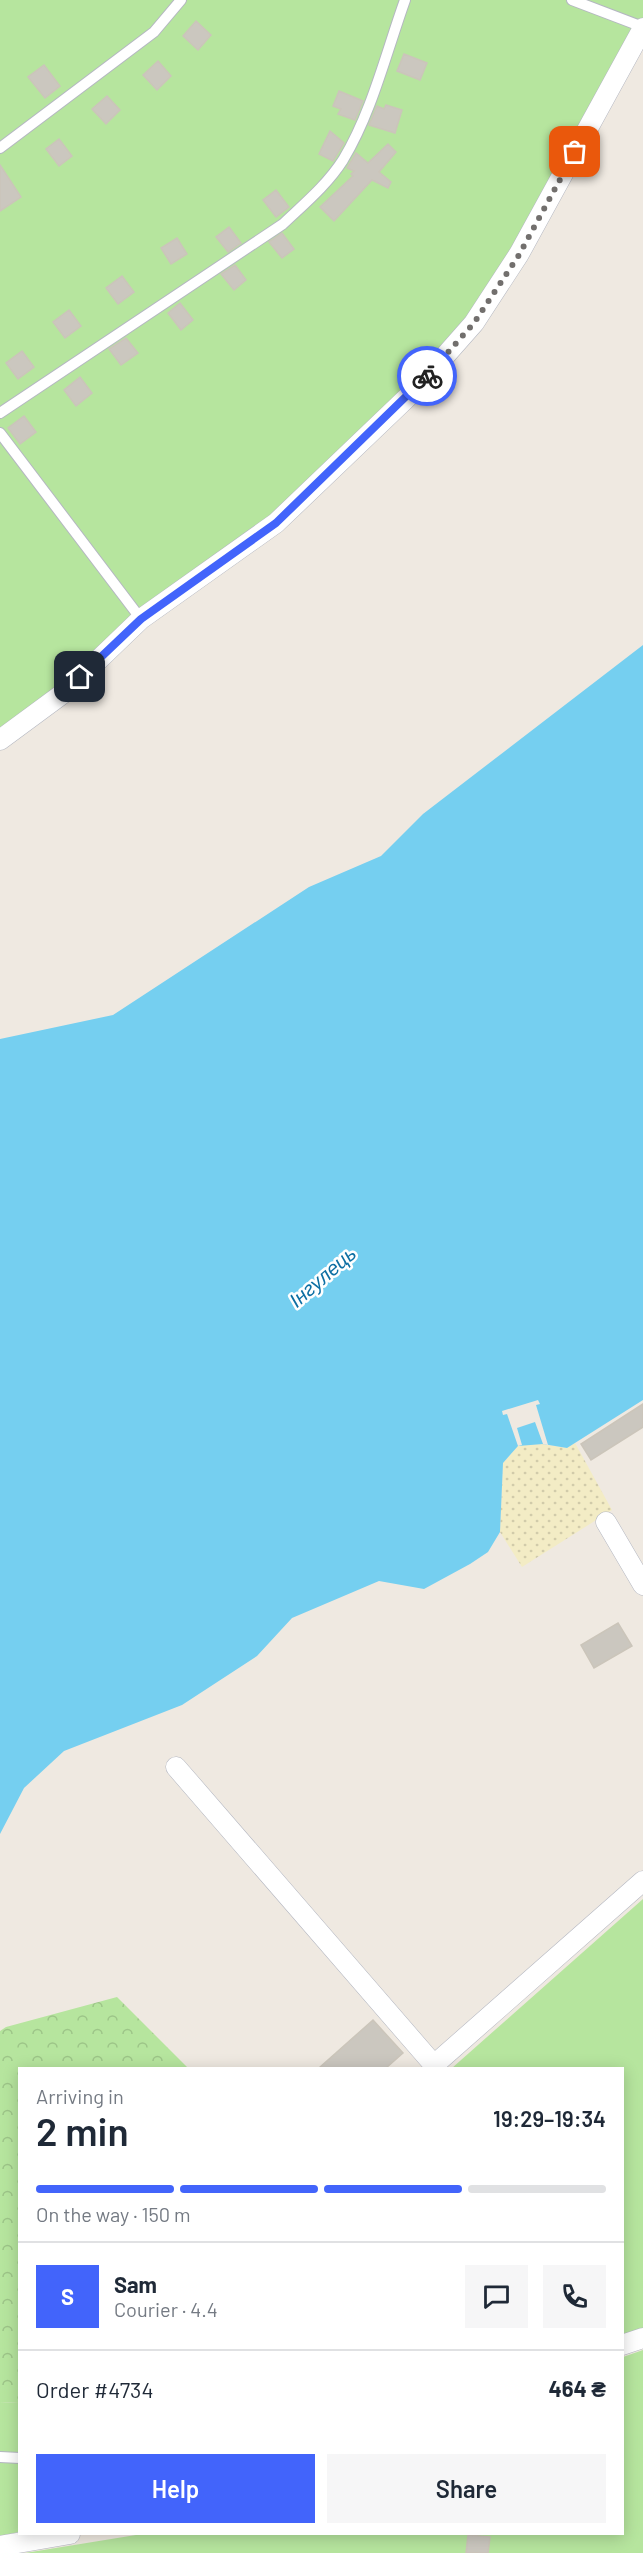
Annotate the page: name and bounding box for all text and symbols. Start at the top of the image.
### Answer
pin [549,126,600,177]
icon: bag [558,135,591,168]
courier [397,346,457,406]
icon: bike [411,360,444,393]
pin [54,651,105,702]
icon: home [63,660,96,693]
water label: Інгулець [284,1241,360,1311]
text: Arriving in [36,2084,124,2108]
text: 19:29–19:34 [493,2105,606,2131]
text: 2 min [36,2107,129,2154]
text: On the way · 150 m [36,2202,191,2226]
button: chat [465,2265,528,2328]
button: phone [543,2265,606,2328]
text: Sam [114,2271,157,2297]
text: S [61,2283,74,2309]
text: Courier · 4.4 [114,2297,218,2321]
text: 464 ₴ [548,2375,606,2401]
text: Order #4734 [36,2376,154,2402]
button: Help [36,2454,315,2523]
button: Share [327,2454,606,2523]

